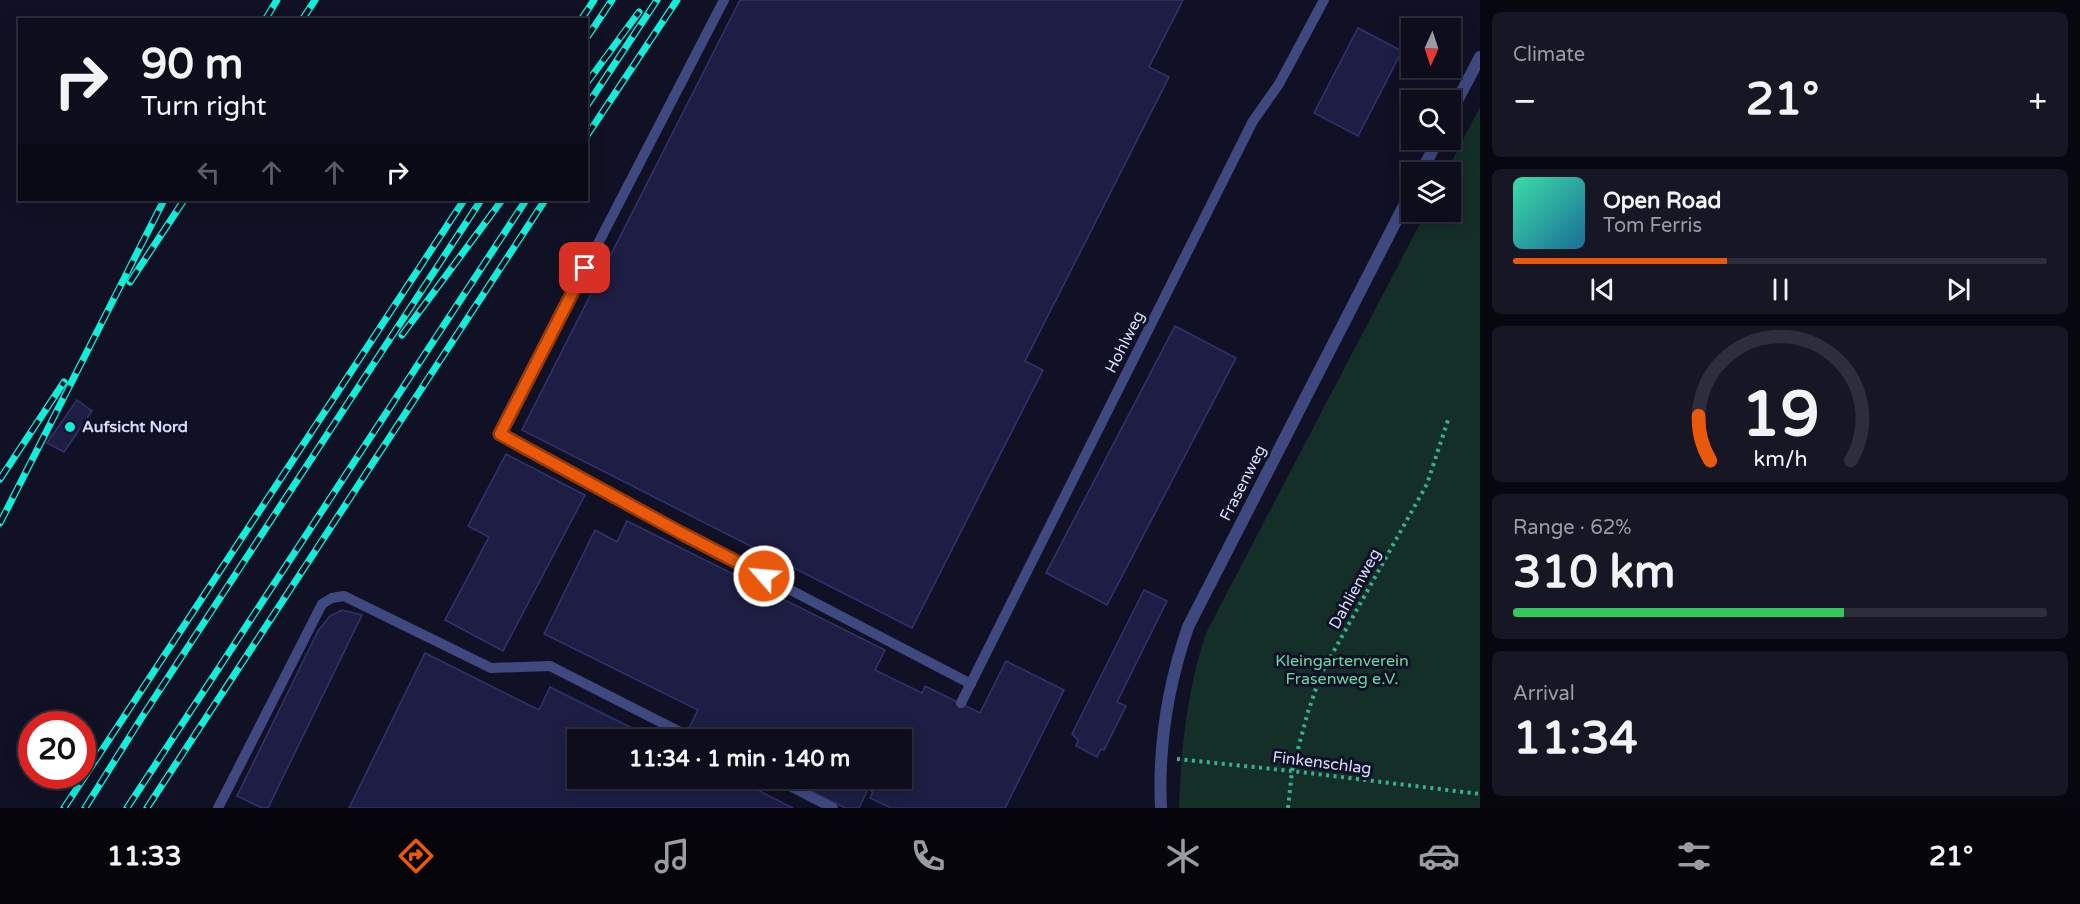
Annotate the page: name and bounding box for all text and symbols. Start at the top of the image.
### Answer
north arrow [1401,18,1461,78]
map controls [1401,18,1461,222]
text: 90 m [141,39,243,90]
icon: right [42,42,120,120]
text: Climate [1513,43,1585,67]
text: 21° [1746,73,1819,127]
text: − [1513,82,1537,121]
text: + [2028,82,2047,121]
text: Turn right [141,90,267,123]
button: search [1401,90,1461,150]
icon: left [192,156,225,189]
icon: ahead [255,156,288,189]
icon: ahead [318,156,351,189]
icon: right [381,156,414,189]
button: layers [1401,162,1461,222]
text: Open Road [1603,188,1721,214]
text: Tom Ferris [1603,214,1702,238]
pin [559,242,610,293]
icon: arrive [568,251,601,284]
icon: previous [1586,273,1619,306]
icon: pause [1764,273,1797,306]
icon: next [1942,273,1975,306]
street label: Hohlweg [1101,308,1149,376]
text: 19 [1741,378,1819,453]
place label: Aufsicht Nord [82,417,188,437]
marker: Aufsicht Nord [63,420,77,434]
street label: Frasenweg [1215,442,1271,524]
text: km/h [1753,446,1807,472]
text: Range · 62% [1513,516,1632,540]
position arrow [732,544,796,608]
street label: Dahlienweg [1325,545,1385,633]
text: 310 km [1513,546,1675,600]
park label: Kleingartenverein Frasenweg e.V. [1275,651,1409,689]
text: Arrival [1513,682,1575,706]
speed limit sign: 20 [18,711,96,789]
text: 11:34 [1513,712,1638,766]
text: 11:34 · 1 min · 140 m [629,746,850,772]
street label: Finkenschlag [1271,747,1373,779]
icon: directions [395,835,437,877]
icon: music [651,835,693,877]
icon: phone [907,835,949,877]
icon: climate [1162,835,1204,877]
icon: car [1418,835,1460,877]
icon: filters [1673,835,1715,877]
text: 11:33 [107,840,182,873]
text: 21° [1929,840,1973,873]

